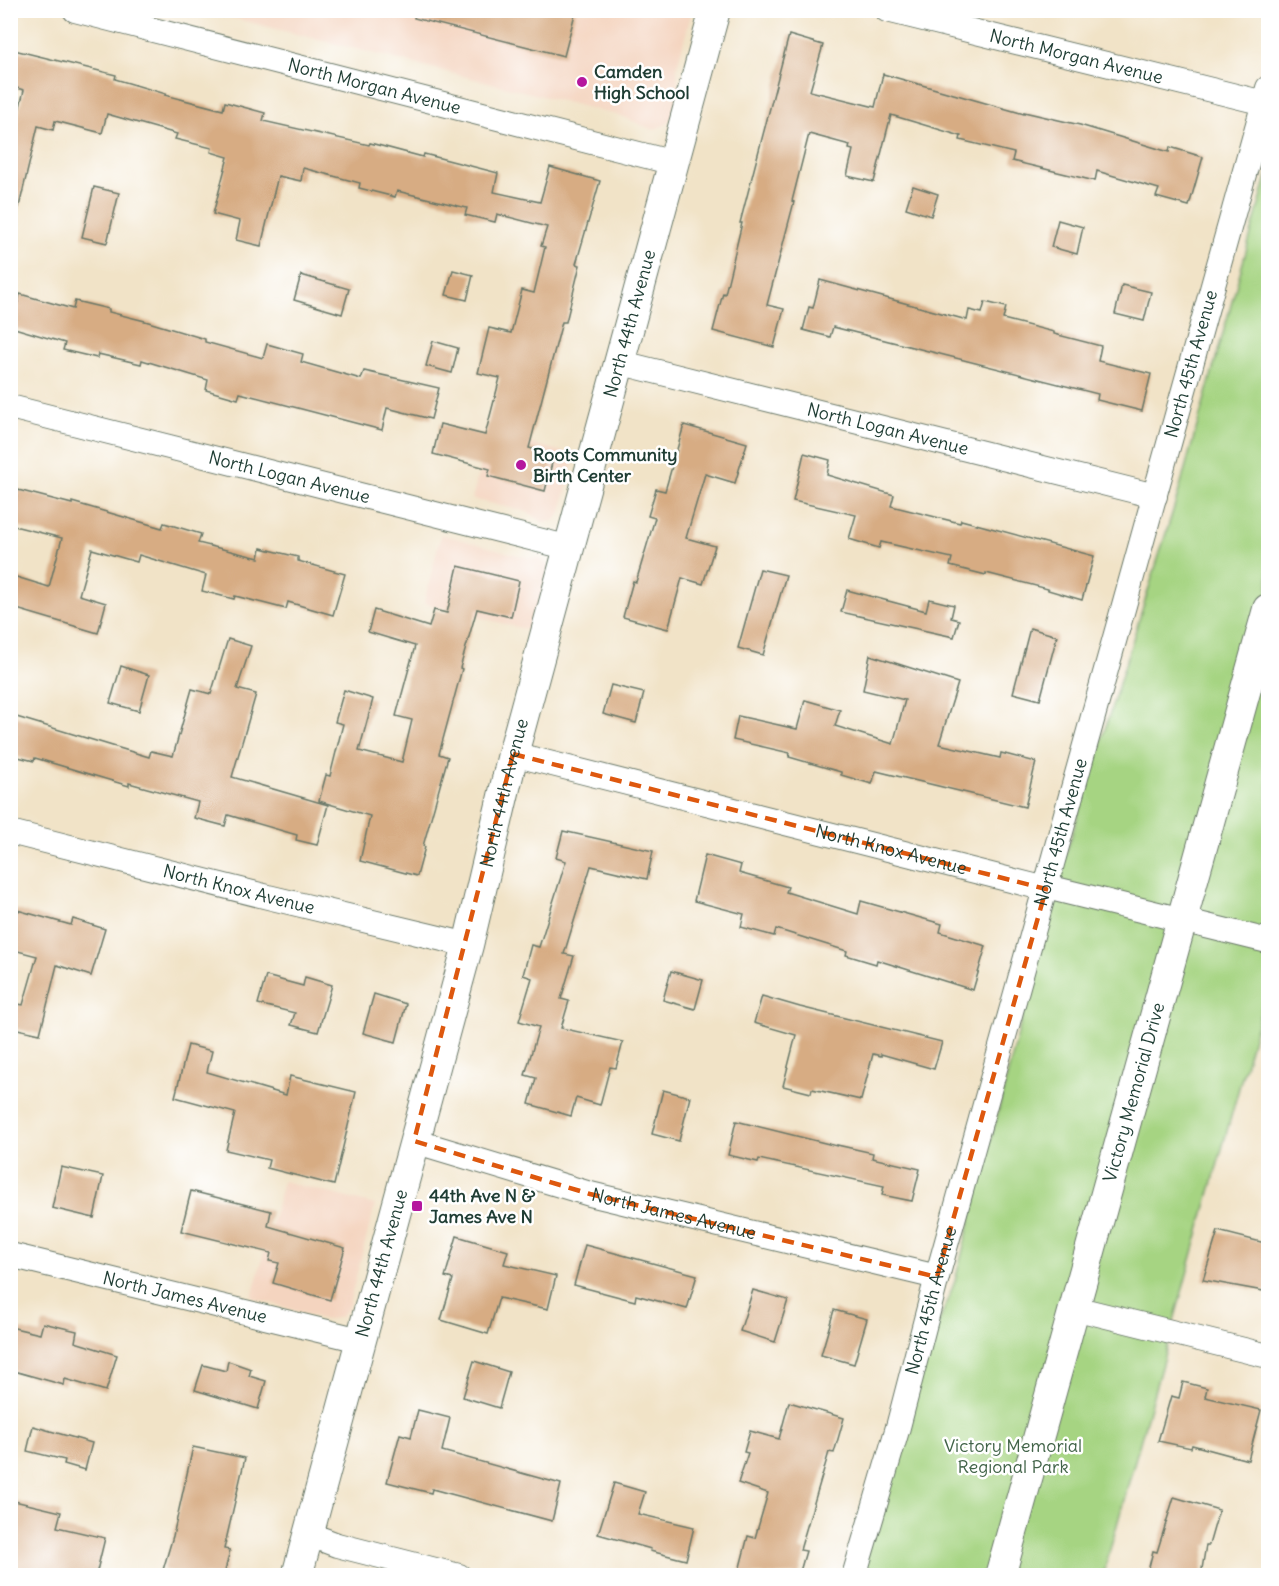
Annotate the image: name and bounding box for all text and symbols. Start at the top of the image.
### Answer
street label: North Morgan Avenue [987,24,1165,89]
street label: North Morgan Avenue [286,53,463,119]
place label: Camden High School [594,60,690,104]
marker: Camden High School [575,75,589,89]
street label: North 44th Avenue [598,247,660,400]
street label: North 45th Avenue [1159,287,1222,440]
street label: North Logan Avenue [805,398,971,460]
place label: Roots Community Birth Center [533,443,677,487]
street label: North Logan Avenue [206,445,373,508]
marker: Roots Community Birth Center [514,458,528,472]
street label: North 44th Avenue [475,716,533,870]
street label: North 45th Avenue [1029,756,1092,909]
street label: North Knox Avenue [813,819,969,880]
street label: North Knox Avenue [161,859,317,919]
street label: Victory Memorial Drive [1098,1000,1169,1184]
street label: North James Avenue [589,1183,758,1244]
place label: 44th Ave N & James Ave N [429,1184,535,1228]
street label: North 44th Avenue [350,1187,412,1340]
marker: 44th Ave N & James Ave N [410,1199,424,1213]
street label: North 45th Avenue [900,1224,962,1377]
street label: North James Avenue [101,1266,270,1328]
park label: Victory Memorial Regional Park [944,1434,1082,1478]

